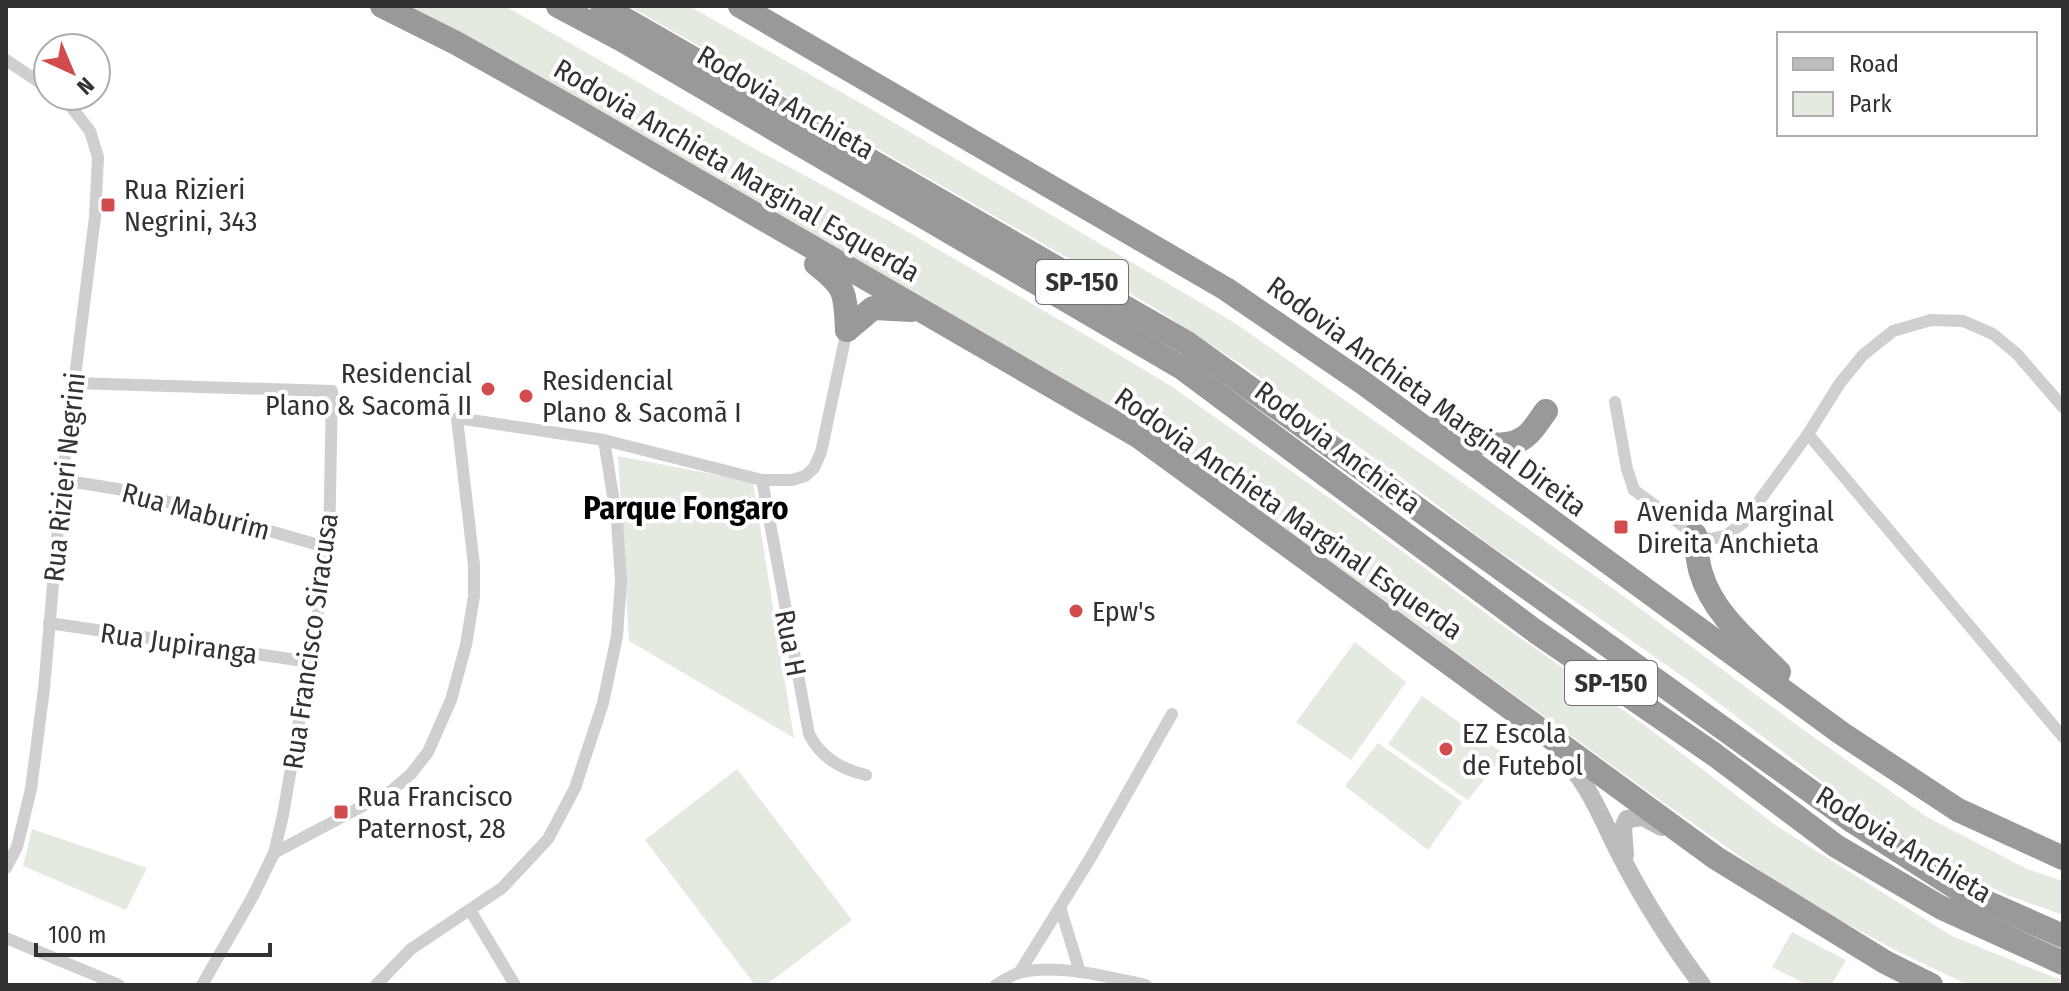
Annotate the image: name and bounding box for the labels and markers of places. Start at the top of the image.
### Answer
place label: Rua Rizieri Negrini, 343 [124,173,257,238]
marker: Rua Rizieri Negrini, 343 [99,196,117,214]
place label: Residencial Plano & Sacomã II [265,357,472,422]
place label: Residencial Plano & Sacomã I [542,364,742,429]
marker: Residencial Plano & Sacomã II [479,380,497,398]
marker: Residencial Plano & Sacomã I [517,387,535,405]
place label: Avenida Marginal Direita Anchieta [1637,495,1834,560]
marker: Avenida Marginal Direita Anchieta [1612,518,1630,536]
place label: Epw's [1092,595,1155,628]
marker: Epw's [1067,602,1085,620]
place label: EZ Escola de Futebol [1462,717,1583,782]
marker: EZ Escola de Futebol [1437,740,1455,758]
place label: Rua Francisco Paternost, 28 [357,780,513,845]
marker: Rua Francisco Paternost, 28 [332,803,350,821]

